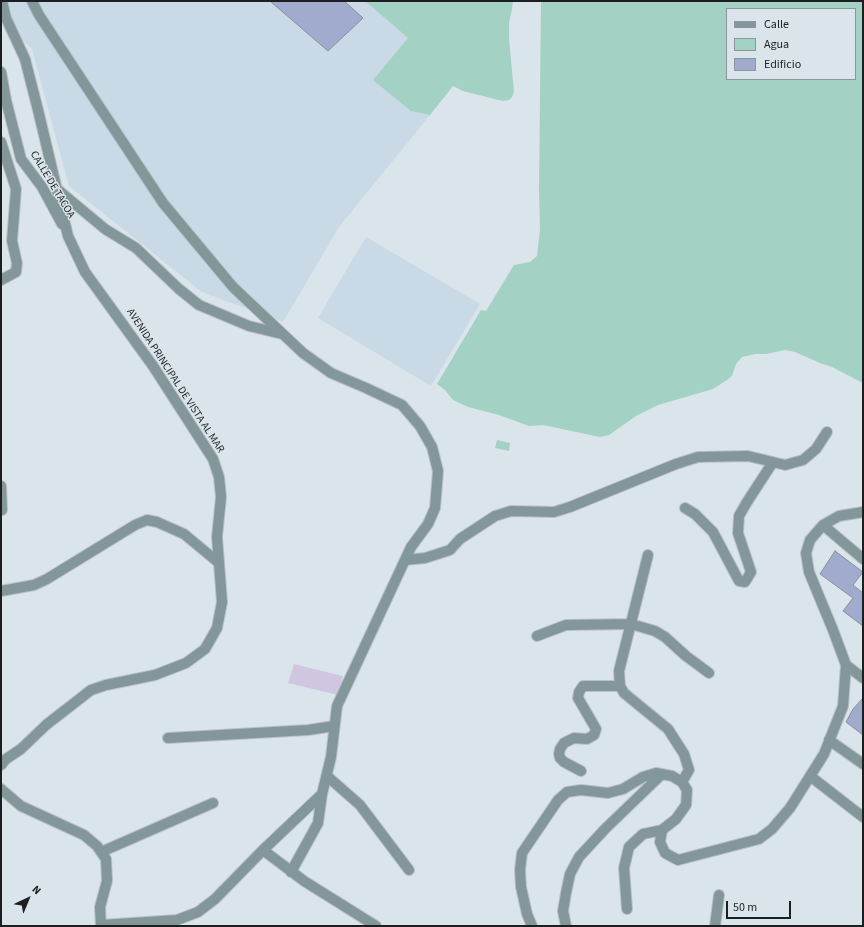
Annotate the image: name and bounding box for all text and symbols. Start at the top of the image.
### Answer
legend [726,8,856,80]
text: Calle [764,16,789,33]
text: Agua [764,36,789,53]
text: Edificio [764,56,801,73]
street label: CALLE DE TACOA [27,149,77,221]
street label: AVENIDA PRINCIPAL DE VISTA AL MAR [123,306,227,456]
north arrow [8,879,48,919]
text: N [29,882,45,898]
scale bar [728,893,793,919]
text: 50 m [733,899,757,916]

